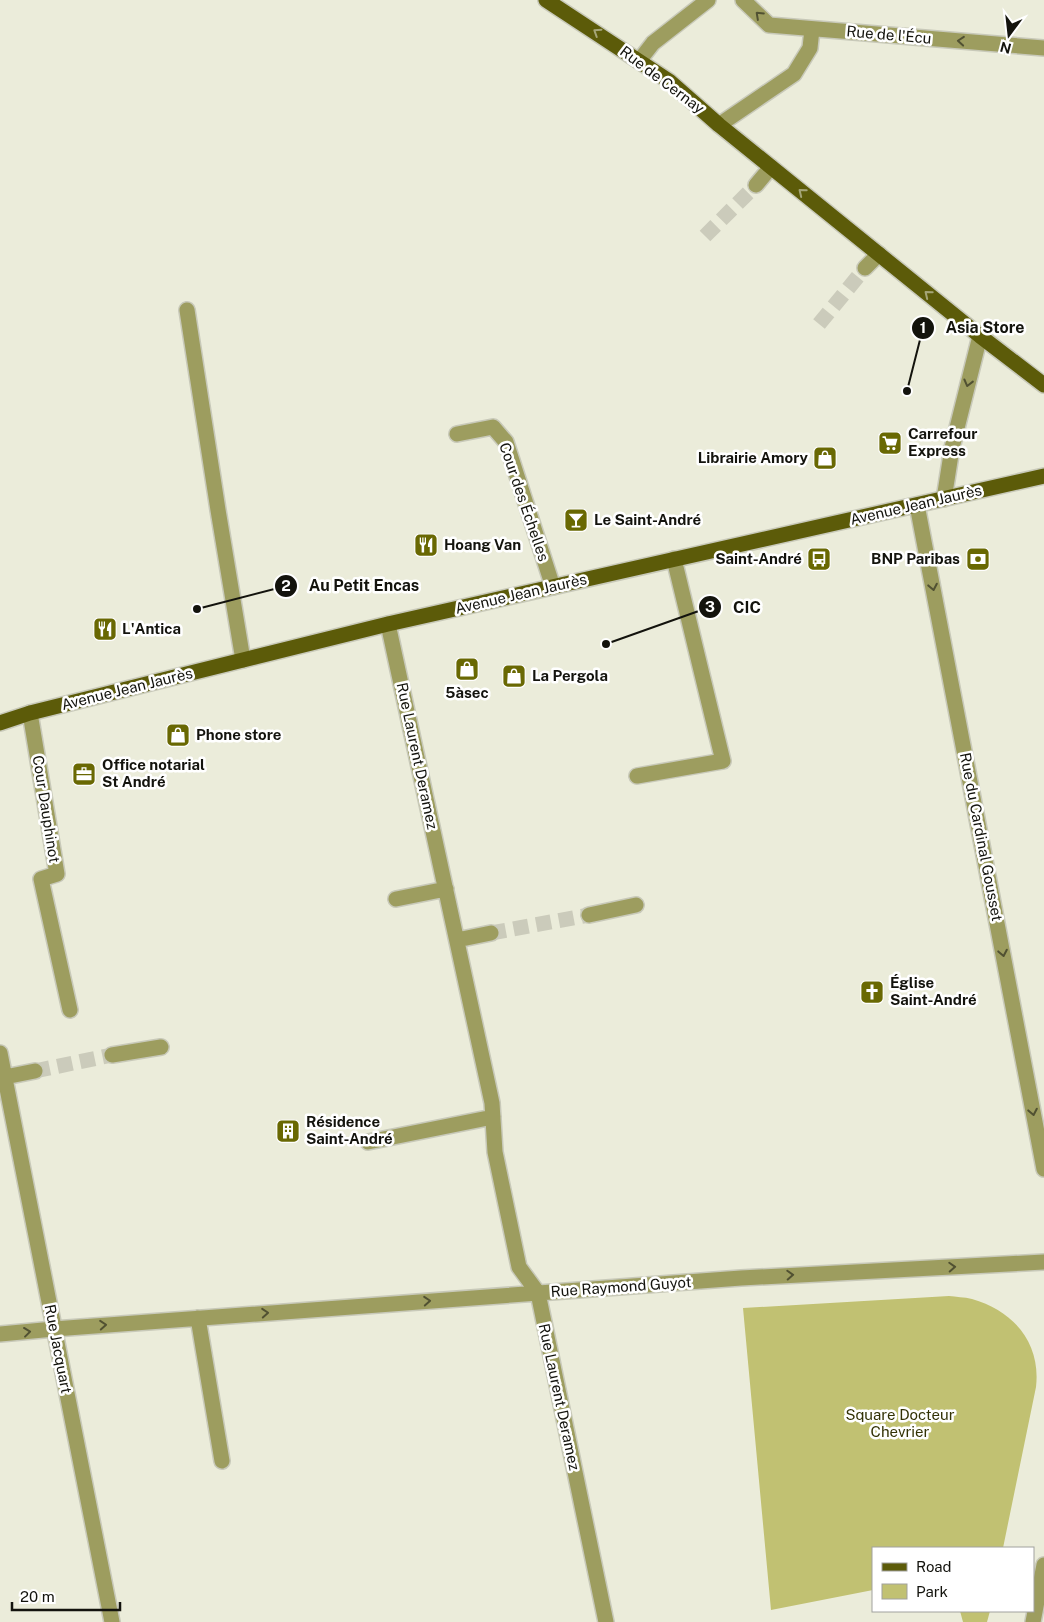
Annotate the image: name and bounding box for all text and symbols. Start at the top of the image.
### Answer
north arrow [984,10,1034,60]
one-way arrow [755,12,764,21]
street label: Rue de l'Écu [846,22,932,47]
one-way arrow [593,29,602,38]
one-way arrow [956,36,964,47]
text: N [998,38,1013,57]
street label: Rue de Cernay [617,42,708,117]
one-way arrow [799,188,808,197]
one-way arrow [925,291,934,300]
callout: Asia Store [910,312,1034,343]
text: Asia Store [946,318,1025,337]
text: 1 [920,319,926,336]
one-way arrow [963,379,974,388]
place label: Carrefour Express [908,425,977,459]
supermarket icon: Carrefour Express [877,430,903,456]
street label: Cour des Échelles [496,440,553,563]
shop icon: Librairie Amory [812,445,838,471]
place label: Librairie Amory [698,449,809,466]
street label: Avenue Jean Jaurès [848,481,983,528]
bar icon: Le Saint-André [563,507,589,533]
place label: Le Saint-André [594,511,701,528]
restaurant icon: Hoang Van [413,532,439,558]
place label: Hoang Van [444,536,521,553]
bus stop icon: Saint-André [806,546,832,572]
bank icon: BNP Paribas [965,546,991,572]
place label: Saint-André [715,550,802,567]
place label: BNP Paribas [871,550,960,567]
callout: Au Petit Encas [274,570,429,601]
street label: Avenue Jean Jaurès [453,570,588,617]
text: Au Petit Encas [309,576,419,595]
text: 2 [281,577,291,594]
one-way arrow [928,582,938,591]
callout: CIC [698,592,771,623]
text: 3 [705,598,715,615]
text: CIC [733,598,761,617]
restaurant icon: L'Antica [92,616,118,642]
place label: L'Antica [122,620,181,637]
shop icon: 5àsec [454,656,480,682]
shop icon: La Pergola [501,663,527,689]
street label: Avenue Jean Jaurès [60,664,194,713]
place label: La Pergola [532,667,608,684]
street label: Rue Laurent Deramez [394,681,441,831]
place label: 5àsec [445,684,489,701]
shop icon: Phone store [165,722,191,748]
place label: Phone store [196,726,281,743]
street label: Rue du Cardinal Gousset [957,751,1006,923]
street label: Cour Dauphinot [30,754,63,864]
place label: Office notarial St André [102,756,205,790]
office icon: Office notarial St André [71,761,97,787]
one-way arrow [997,948,1007,957]
place label: Église Saint-André [890,974,977,1008]
church icon: Église Saint-André [859,979,885,1005]
one-way arrow [1028,1108,1038,1117]
place label: Résidence Saint-André [306,1113,393,1147]
building icon: Résidence Saint-André [275,1118,301,1144]
one-way arrow [948,1262,956,1272]
one-way arrow [786,1270,794,1281]
street label: Rue Raymond Guyot [550,1273,692,1300]
one-way arrow [423,1296,431,1307]
street label: Rue Jacquart [42,1303,75,1395]
one-way arrow [261,1308,269,1319]
one-way arrow [99,1320,107,1331]
street label: Rue Laurent Deramez [536,1322,583,1472]
one-way arrow [23,1327,31,1338]
park label: Square Docteur Chevrier [845,1406,955,1440]
legend [872,1547,1034,1612]
text: Road [916,1558,952,1575]
scale bar [12,1580,120,1612]
text: Park [916,1583,948,1600]
text: 20 m [20,1588,55,1605]

